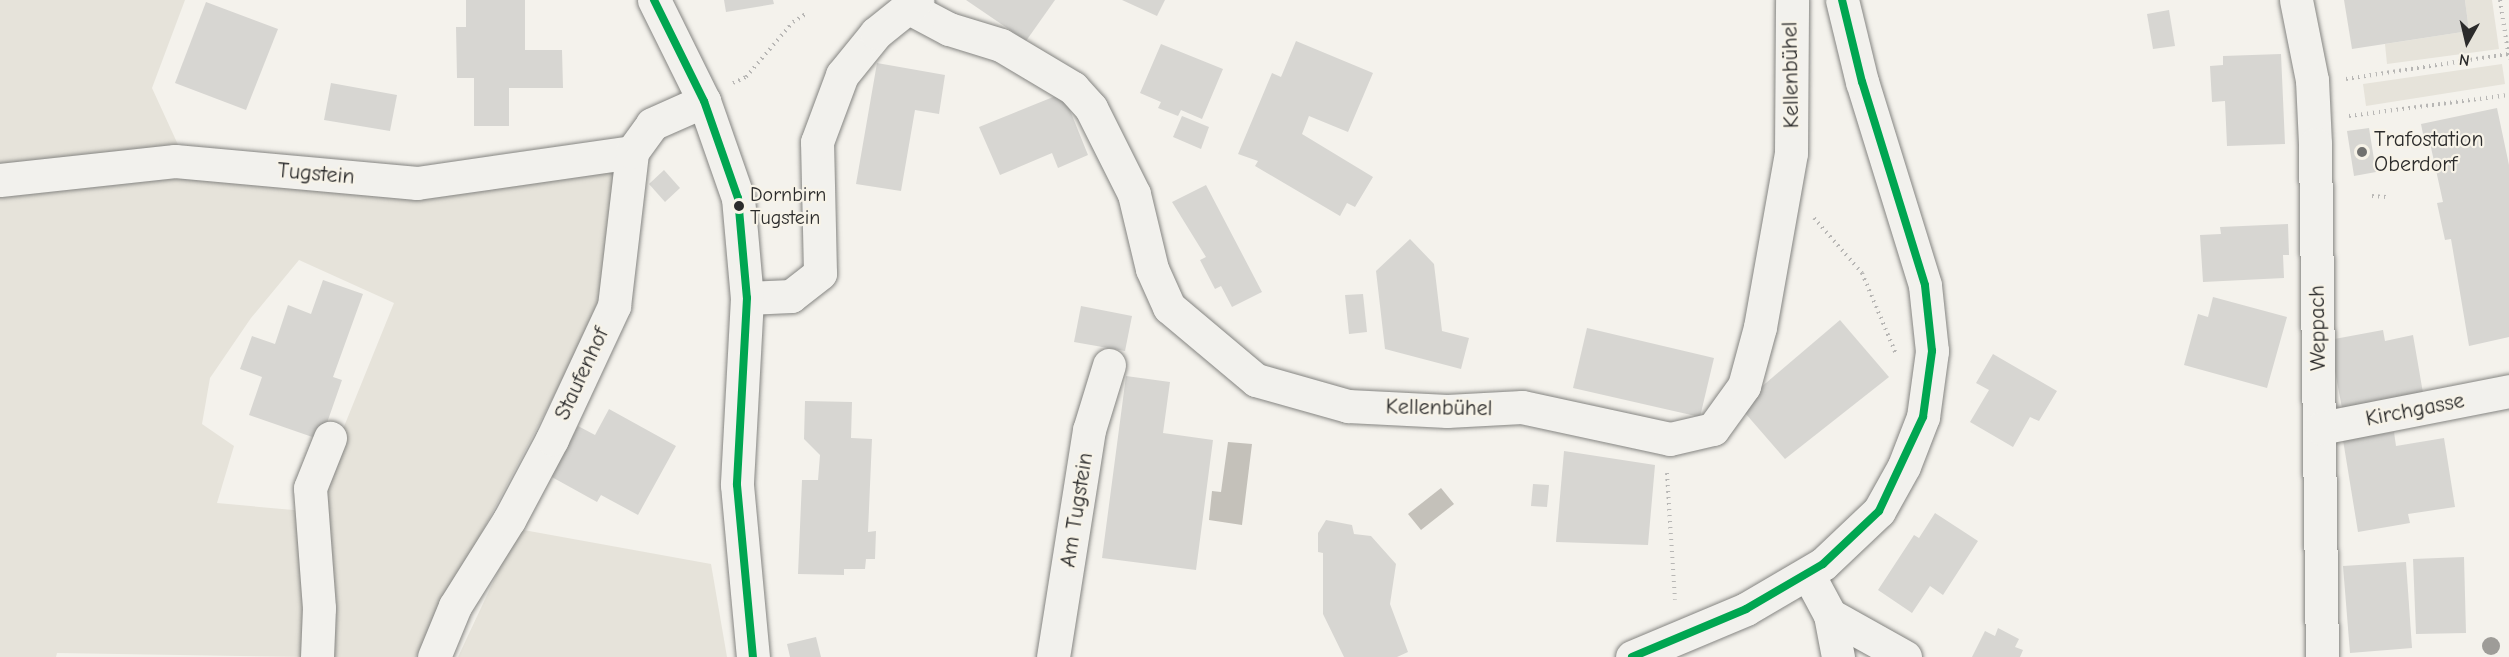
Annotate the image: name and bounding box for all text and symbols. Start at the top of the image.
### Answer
north arrow [2437,12,2497,72]
street label: Kellenbühel [1777,21,1805,129]
text: N [2458,50,2471,69]
place label: Trafostation Oberdorf [2374,126,2484,178]
marker: Trafostation Oberdorf [2355,145,2369,159]
street label: Tugstein [276,157,356,191]
place label: Dornbirn Tugstein [750,183,826,230]
marker: Dornbirn Tugstein [733,200,745,212]
street label: Weppach [2304,285,2332,371]
street label: Staufenhof [549,324,615,424]
street label: Kirchgasse [2363,387,2467,433]
street label: Kellenbühel [1385,394,1493,422]
street label: Am Tugstein [1055,451,1099,569]

